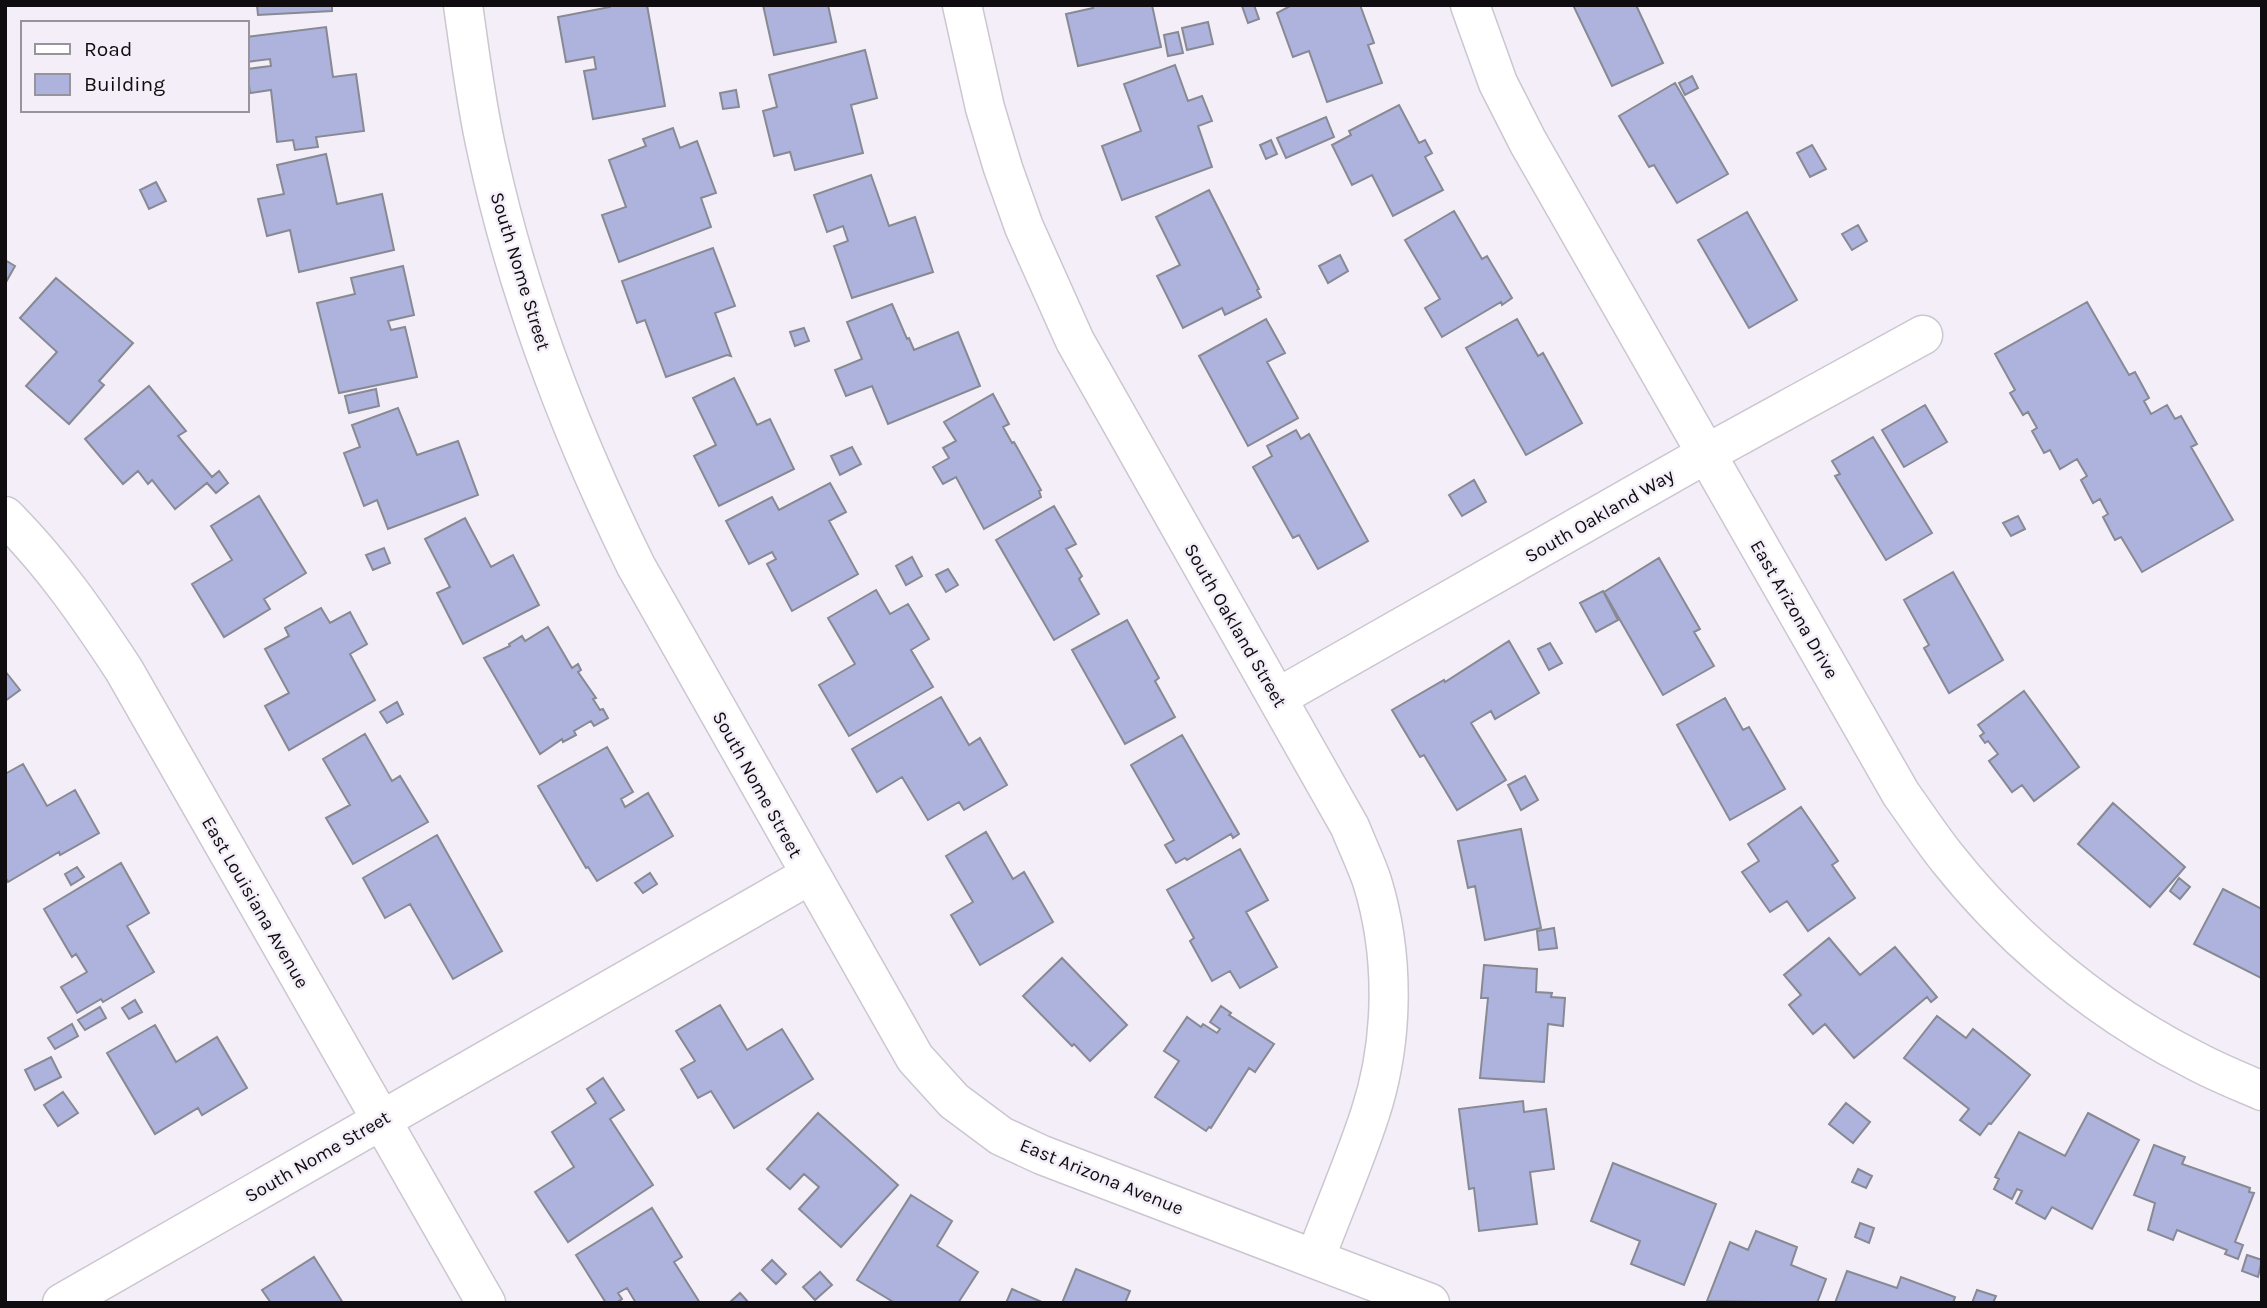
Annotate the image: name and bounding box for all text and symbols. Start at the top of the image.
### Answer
legend [21,21,248,112]
text: Road [84,37,132,61]
text: Building [84,72,165,96]
street label: South Nome Street [486,190,555,353]
street label: South Oakland Way [1521,464,1678,568]
street label: East Arizona Drive [1745,536,1843,683]
street label: South Oakland Street [1179,540,1291,711]
street label: South Nome Street [708,707,807,862]
street label: East Louisiana Avenue [197,813,313,992]
street label: South Nome Street [241,1106,394,1207]
street label: East Arizona Avenue [1017,1134,1187,1220]

